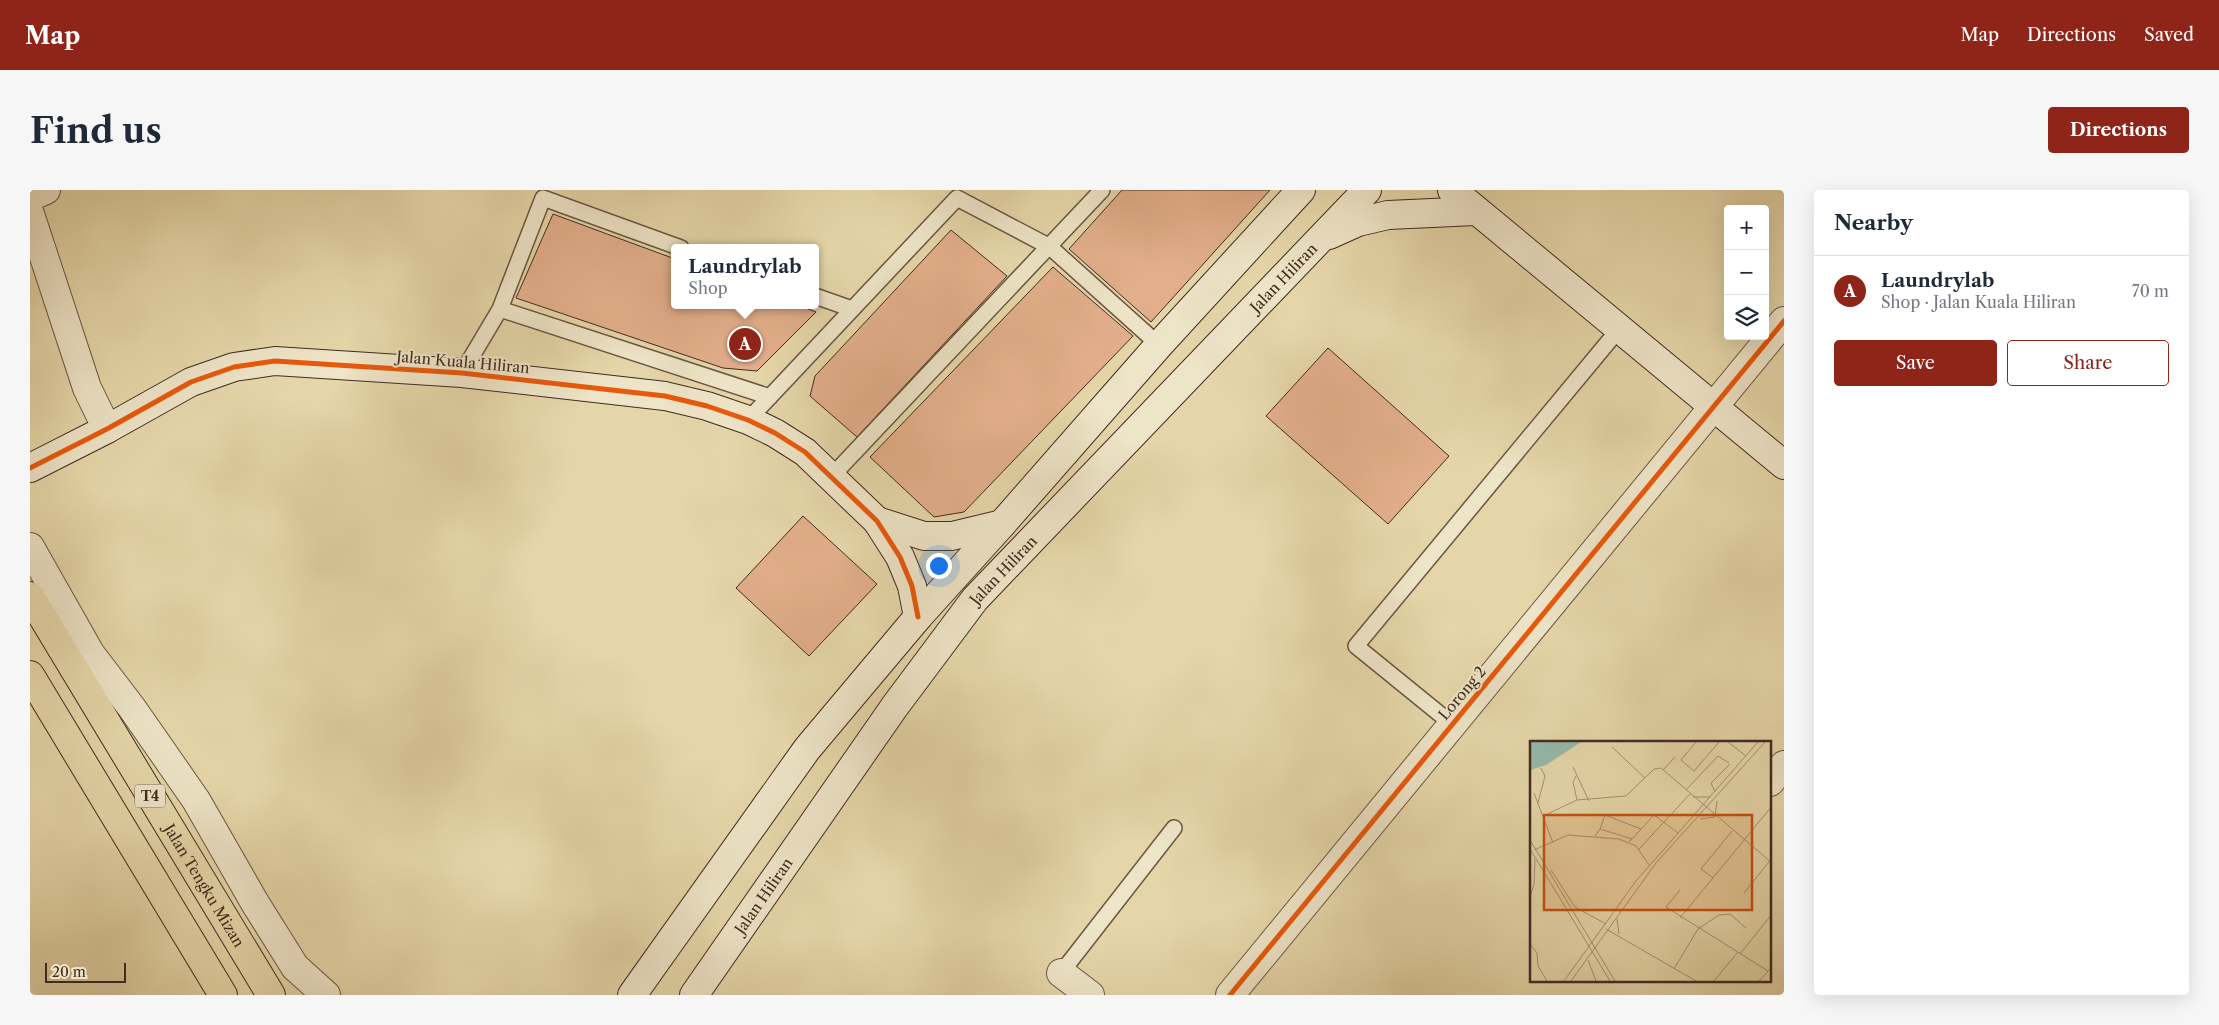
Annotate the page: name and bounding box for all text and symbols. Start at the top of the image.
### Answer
text: Map [25,21,80,50]
text: Map [1960,24,1999,46]
text: Directions [2027,24,2116,46]
text: Saved [2144,24,2194,46]
button: Directions [2048,107,2189,153]
text: Find us [30,109,162,152]
map controls [1724,205,1769,340]
button: + [1724,205,1769,250]
text: Nearby [1834,210,1913,235]
street label: Jalan Hiliran [1244,238,1321,318]
popup [671,244,819,309]
button: − [1724,250,1769,295]
text: Laundrylab [688,255,802,278]
text: Laundrylab [1881,269,1994,292]
text: Shop [688,278,728,298]
text: A [1844,281,1856,301]
text: 70 m [2132,281,2169,301]
text: Shop · Jalan Kuala Hiliran [1881,292,2076,312]
button: layers [1724,295,1769,340]
pin: A [729,325,761,363]
button: Save [1834,340,1997,386]
button: Share [2007,340,2169,386]
street label: Jalan Kuala Hiliran [394,347,531,377]
street label: Jalan Hiliran [964,531,1041,610]
your location [926,553,952,579]
street label: Lorong 2 [1434,662,1490,724]
inset map [1530,741,1772,982]
road number: T4 [135,784,165,808]
street label: Jalan Tengku Mizan [159,819,250,951]
street label: Jalan Hiliran [729,853,797,939]
scale bar [45,960,126,983]
text: 20 m [52,963,86,981]

